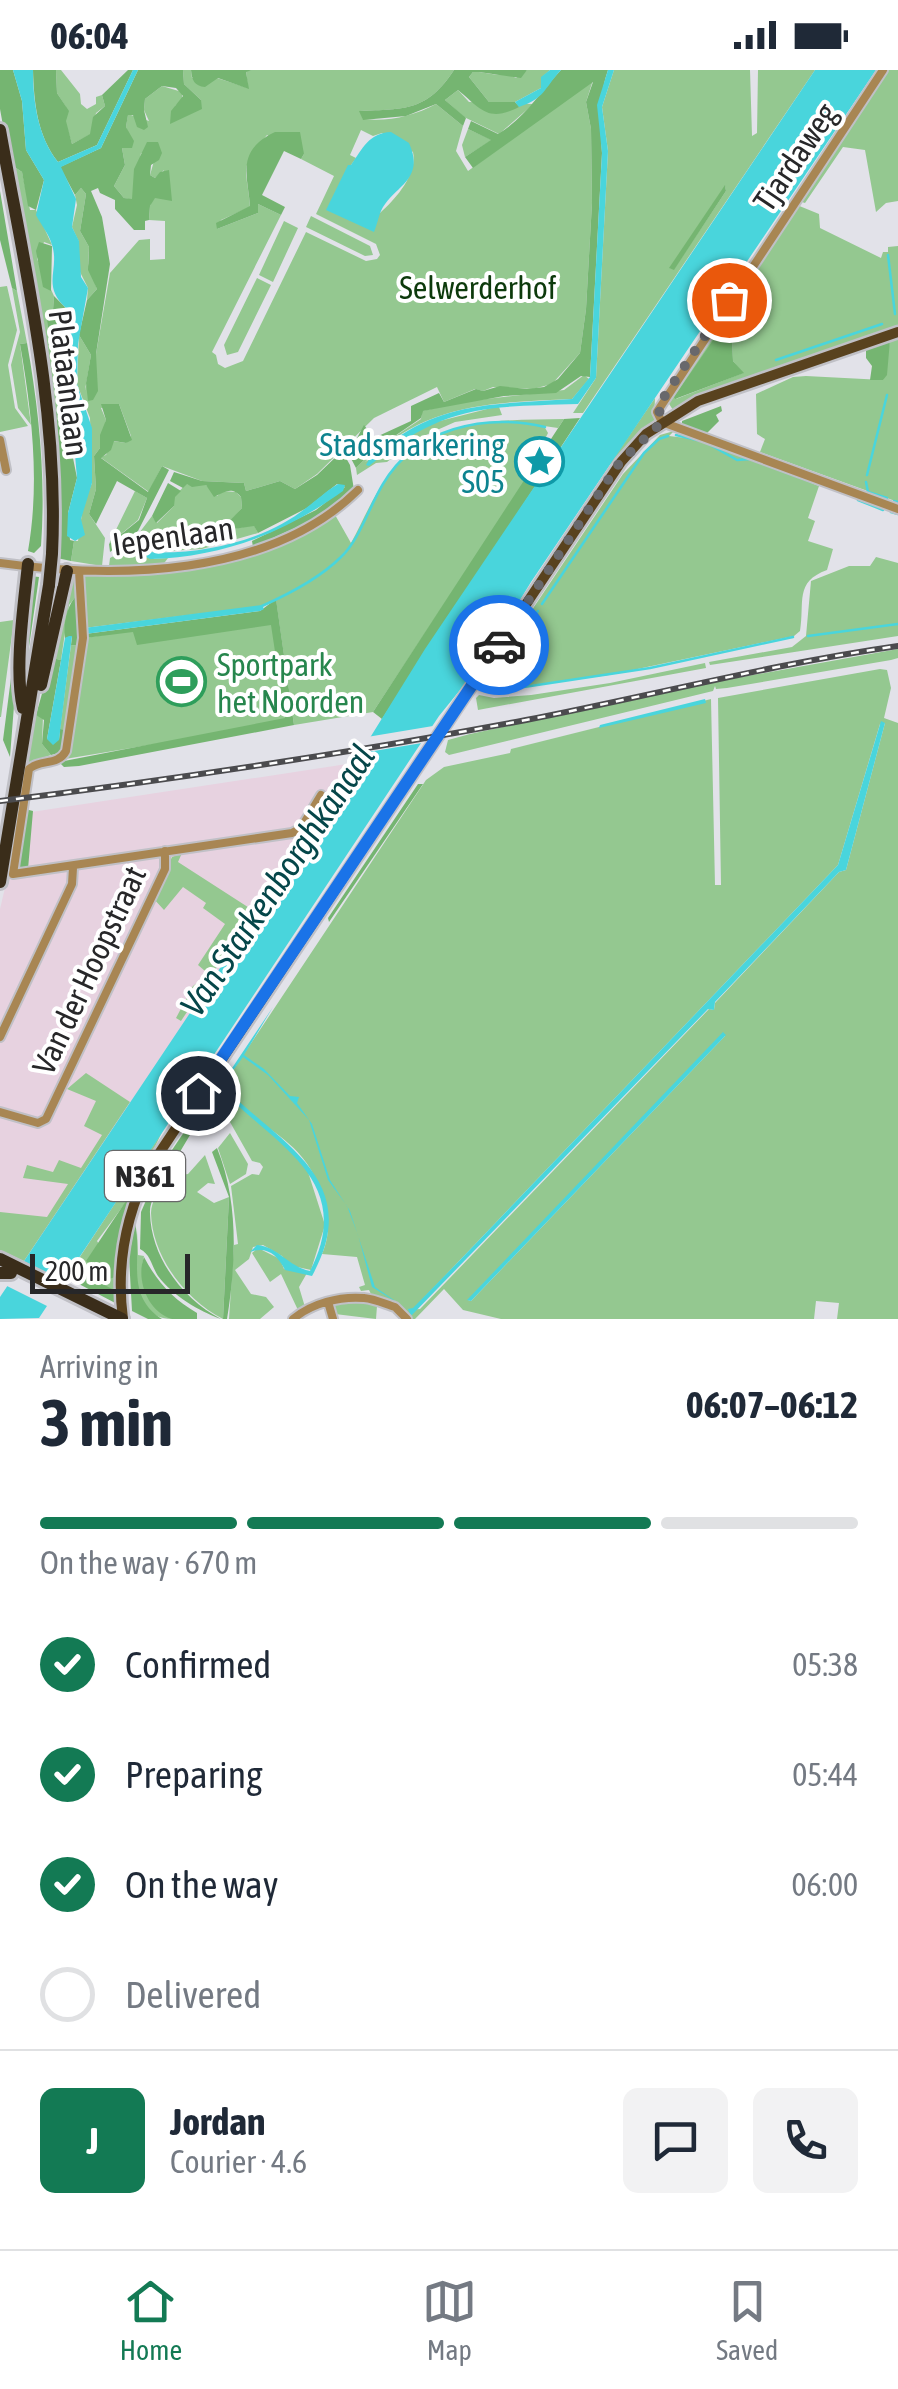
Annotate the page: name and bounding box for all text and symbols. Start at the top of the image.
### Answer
text: 06:04 [50,14,129,57]
street label: Tjardaweg [745,96,845,218]
pin [687,258,772,343]
park label: Selwerderhof [399,269,557,306]
icon: bag [702,273,757,328]
street label: Plataanlaan [42,308,96,458]
place label: Stadsmarkering S05 [320,426,505,500]
place icon: Stadsmarkering S05 [514,436,566,488]
street label: Iepenlaan [110,509,236,563]
courier [449,595,549,695]
icon: car [472,618,527,673]
place label: Sportpark het Noorden [217,646,364,720]
sports icon: Sportpark het Noorden [156,656,208,708]
water label: Van Starkenborghkanaal [171,737,383,1023]
street label: Van der Hoopstraat [25,860,153,1080]
pin [156,1051,241,1136]
icon: home [171,1066,226,1121]
road number: N361 [105,1151,185,1201]
scale bar [30,1249,190,1294]
text: 200 m [45,1255,108,1287]
text: Arriving in [40,1348,159,1385]
text: 06:07–06:12 [686,1383,858,1426]
text: 3 min [40,1385,173,1460]
text: On the way · 670 m [40,1544,257,1581]
icon: check [40,1637,95,1692]
text: Confirmed [125,1643,271,1686]
text: 05:38 [792,1646,858,1683]
icon: check [40,1747,95,1802]
text: Preparing [125,1753,263,1796]
text: 05:44 [792,1756,858,1793]
icon: check [40,1857,95,1912]
text: On the way [125,1863,278,1906]
text: 06:00 [792,1866,858,1903]
text: Delivered [125,1973,261,2016]
button: chat [623,2088,728,2193]
button: phone [753,2088,858,2193]
text: Jordan [170,2100,265,2143]
text: J [86,2119,99,2162]
text: Courier · 4.6 [170,2143,307,2180]
tab: Home [120,2274,182,2366]
tab: Map [422,2274,477,2366]
tab: Saved [716,2274,778,2366]

